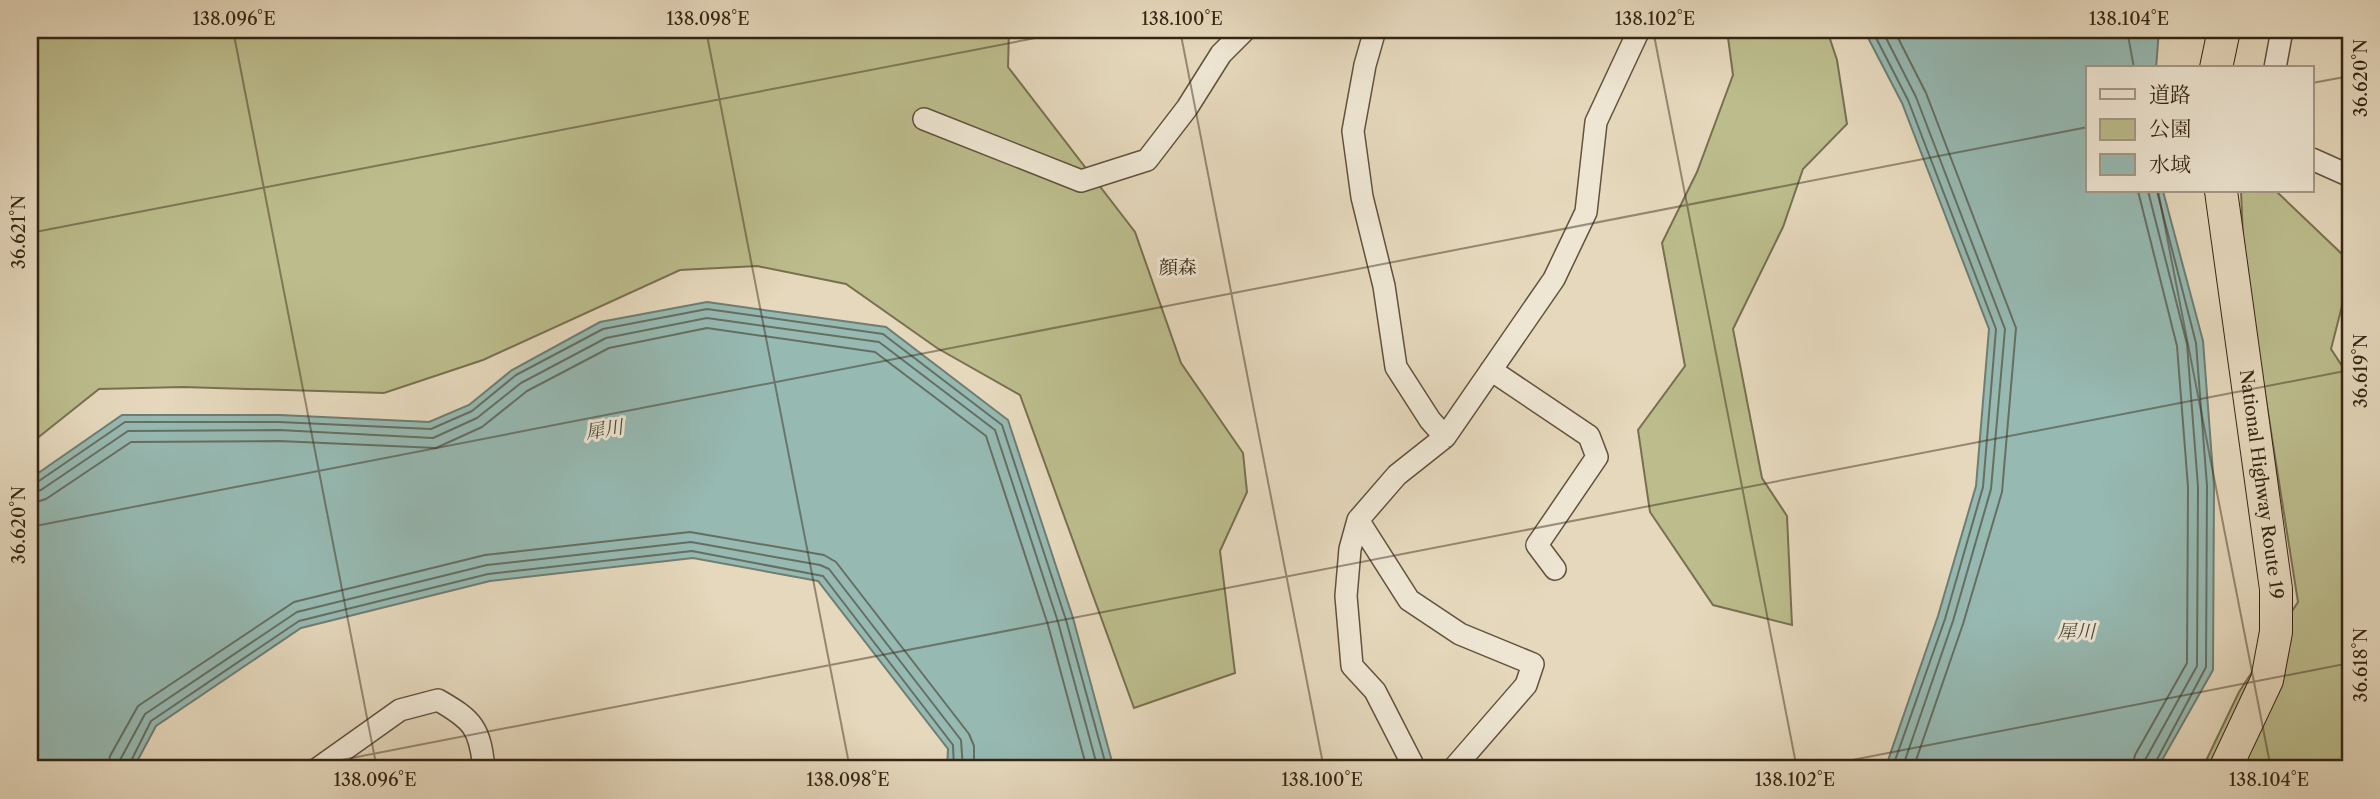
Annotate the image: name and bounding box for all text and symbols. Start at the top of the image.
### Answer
text: 138.096°E [192,8,276,30]
text: 138.098°E [666,8,750,30]
text: 138.100°E [1141,8,1223,30]
text: 138.102°E [1615,8,1695,30]
text: 138.104°E [2089,8,2169,30]
text: 36.620°N [2350,39,2372,117]
legend [2086,66,2314,192]
text: 道路 [2149,82,2191,107]
text: 公園 [2149,116,2191,141]
text: 水域 [2149,152,2191,177]
text: 36.621°N [8,195,30,269]
district label: 顔森 [1159,256,1197,279]
text: 36.619°N [2350,334,2372,408]
street label: National Highway Route 19 [2235,368,2287,599]
water label: 犀川 [584,415,627,444]
text: 36.620°N [8,486,30,564]
water label: 犀川 [2057,620,2097,643]
text: 36.618°N [2350,627,2372,702]
text: 138.096°E [333,769,417,791]
text: 138.098°E [806,769,890,791]
text: 138.100°E [1281,769,1363,791]
text: 138.102°E [1755,769,1835,791]
text: 138.104°E [2229,769,2309,791]

